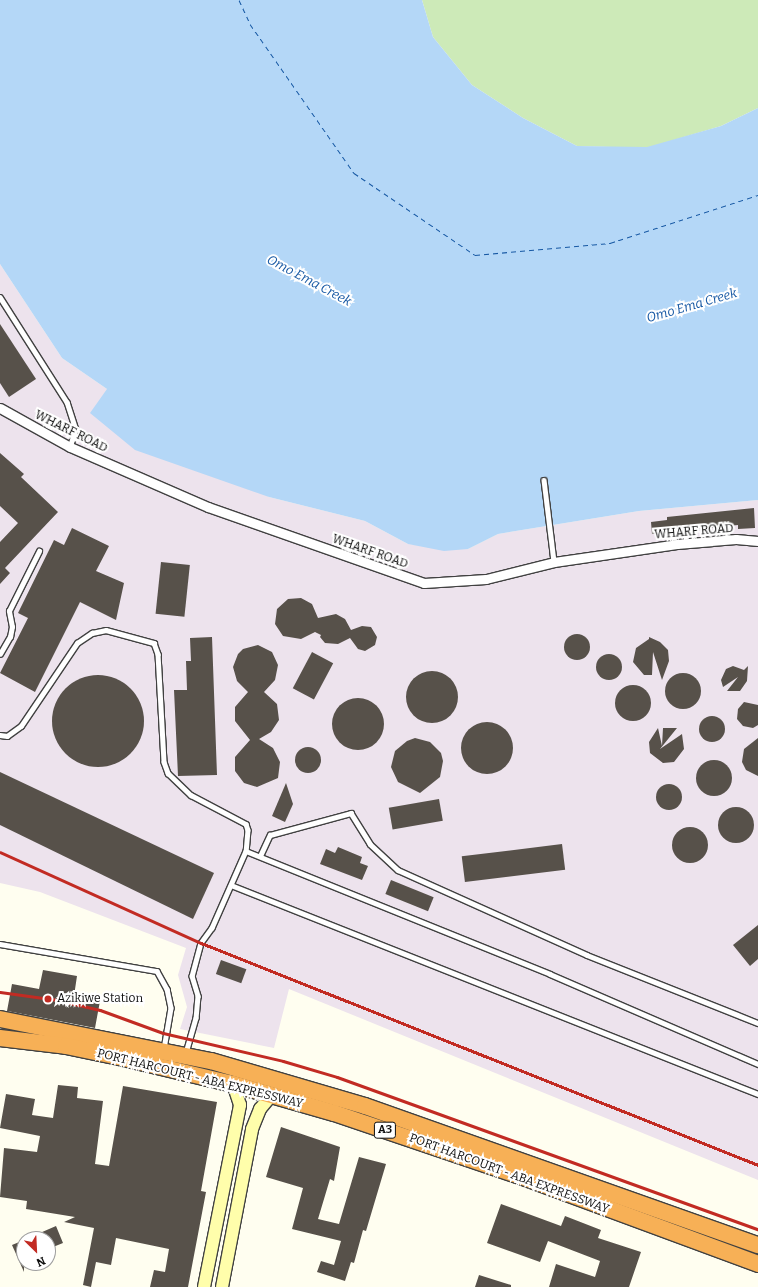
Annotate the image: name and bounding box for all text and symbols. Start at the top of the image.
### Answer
water label: Omo Ema Creek [264,252,354,310]
water label: Omo Ema Creek [645,286,739,326]
street label: WHARF ROAD [32,408,110,456]
street label: WHARF ROAD [654,521,734,543]
street label: WHARF ROAD [330,532,410,572]
place label: Azikiwe Station [57,992,143,1006]
marker: Azikiwe Station [42,993,54,1005]
street label: PORT HARCOURT - ABA EXPRESSWAY [96,1046,304,1112]
road number: A3 [373,1121,397,1139]
street label: PORT HARCOURT - ABA EXPRESSWAY [407,1131,611,1217]
north arrow [16,1231,56,1271]
text: N [34,1254,47,1269]

